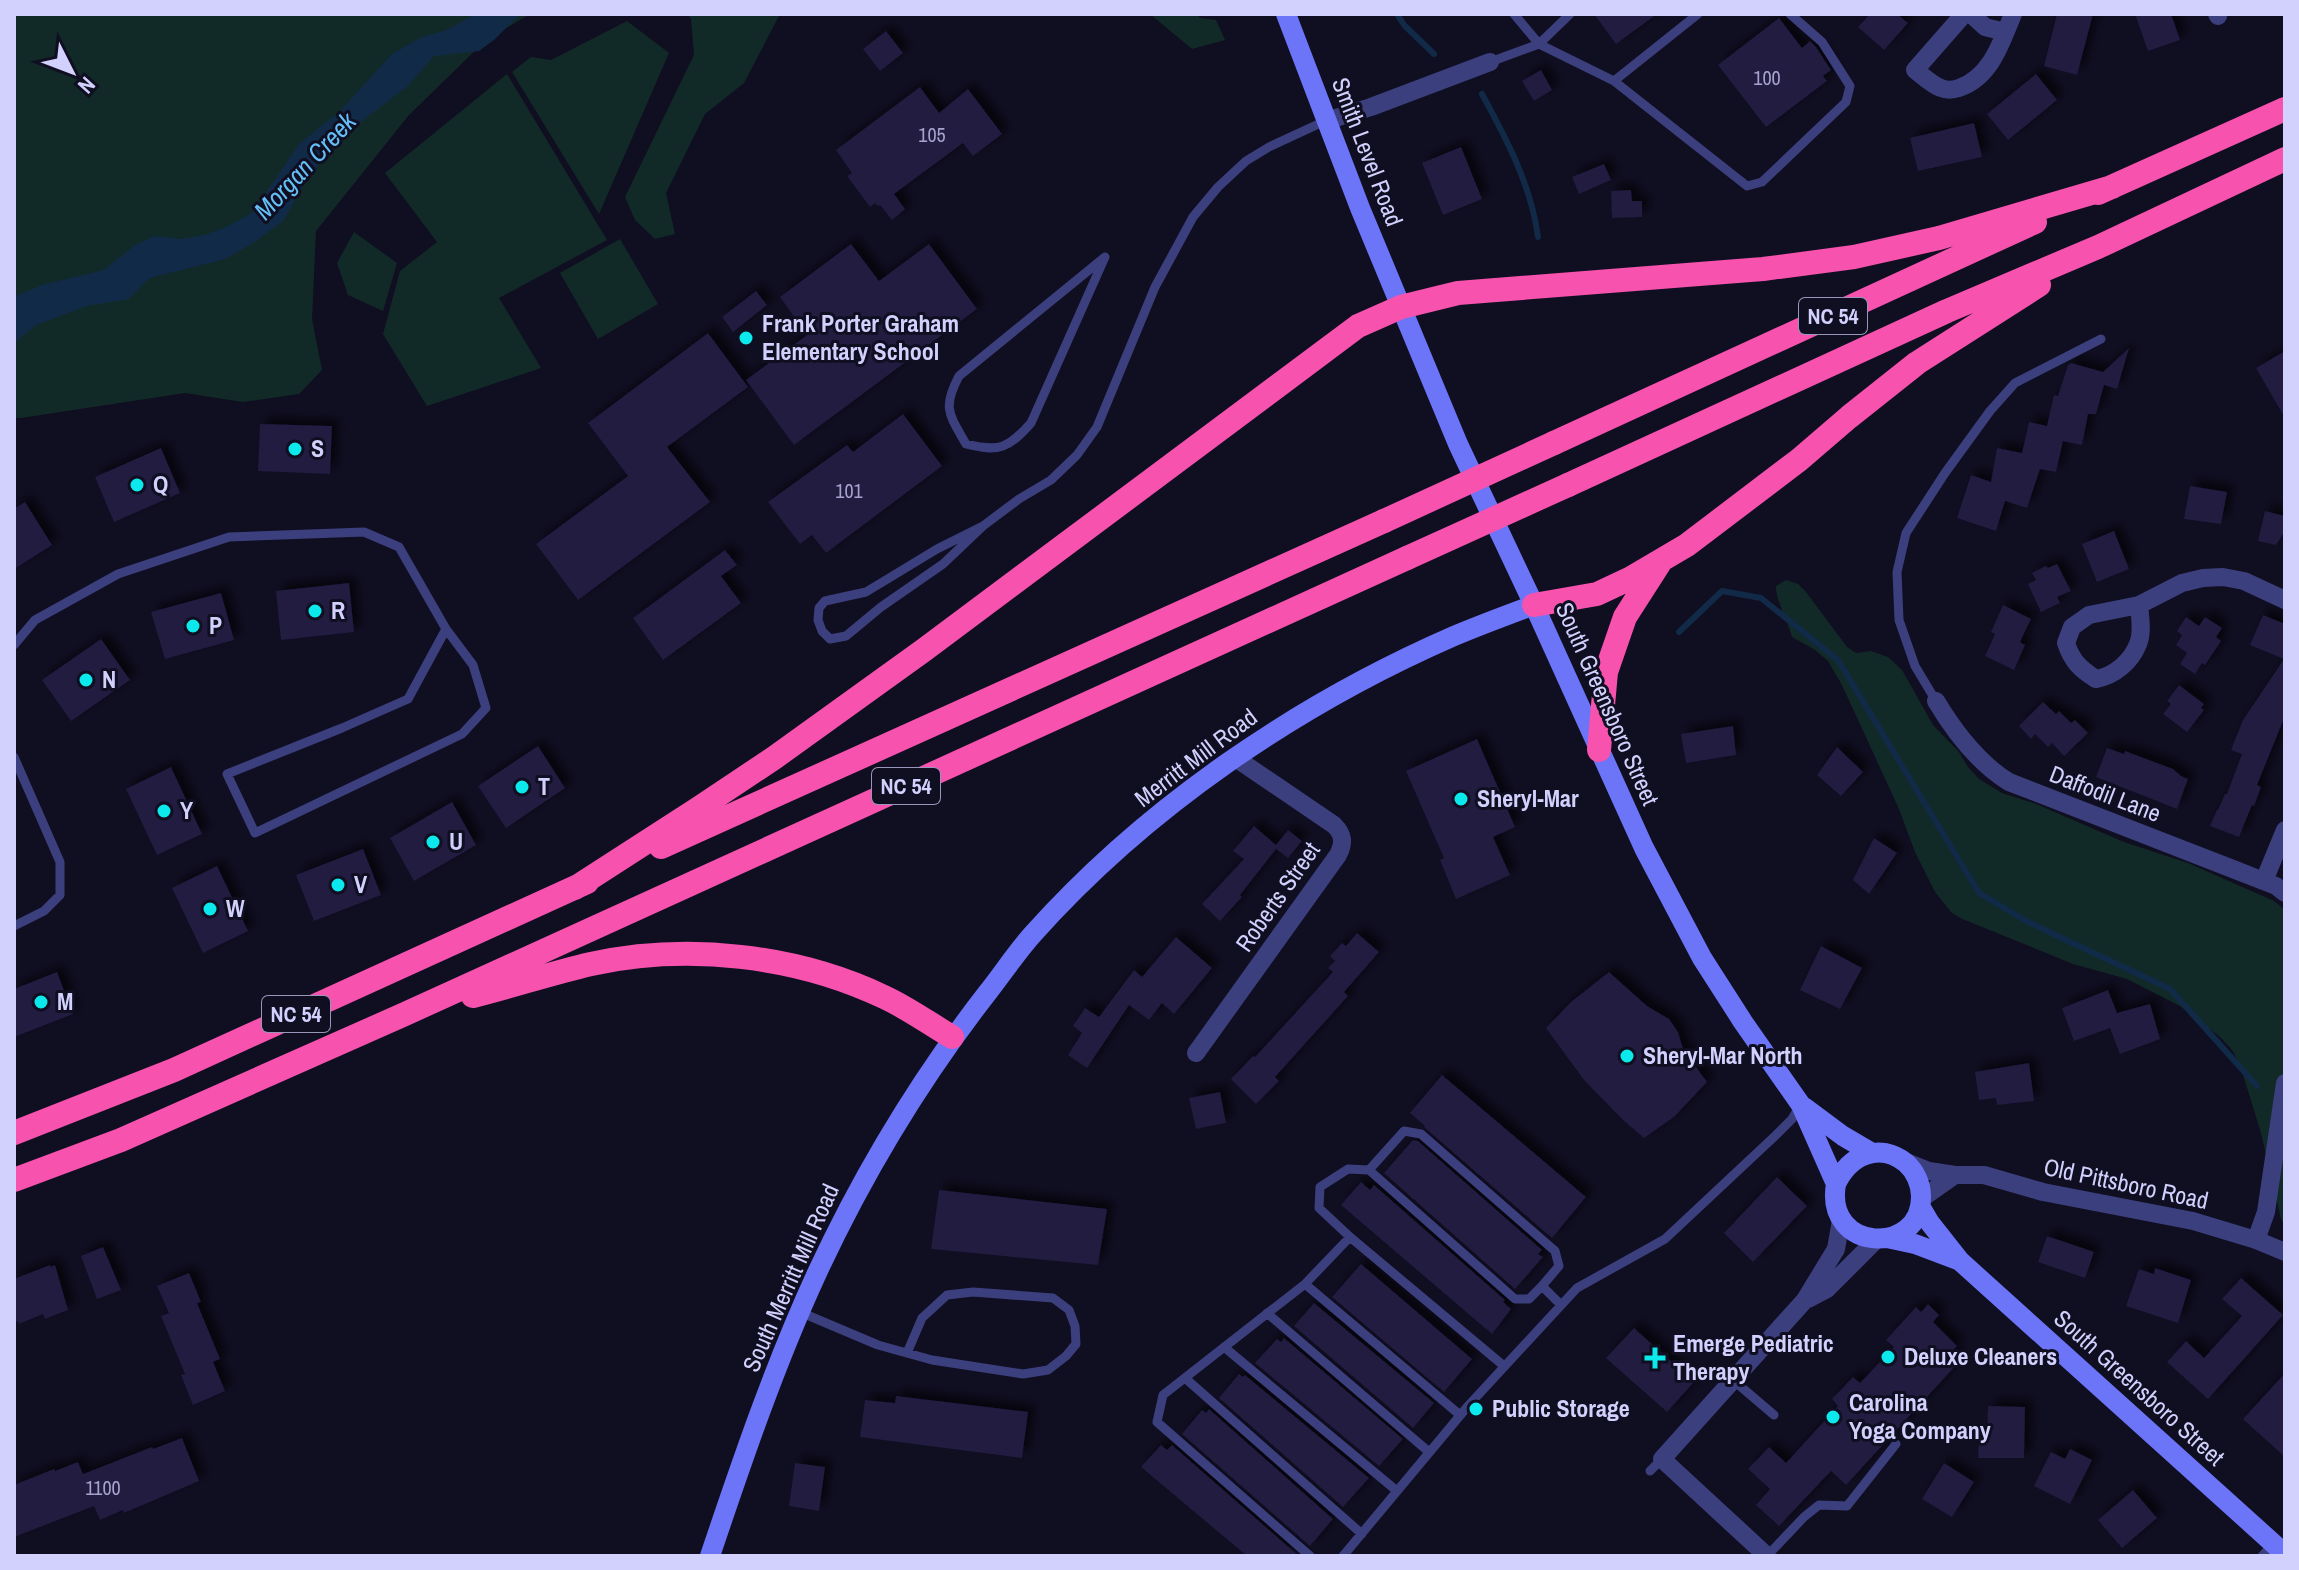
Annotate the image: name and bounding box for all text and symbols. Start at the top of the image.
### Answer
north arrow [32,32,112,112]
house number: 100 [1753,64,1781,91]
text: N [71,71,102,100]
street label: Smith Level Road [1325,73,1411,230]
water label: Morgan Creek [246,103,364,227]
house number: 105 [918,121,946,148]
road number: NC 54 [1799,298,1867,334]
place label: Frank Porter Graham Elementary School [762,307,959,367]
marker: Frank Porter Graham Elementary School [737,329,755,347]
place label: S [311,432,324,464]
marker: S [286,440,304,458]
place label: Q [153,468,168,500]
marker: Q [128,476,146,494]
house number: 101 [835,477,863,504]
place label: R [331,594,345,626]
street label: South Greensboro Street [1549,597,1667,811]
marker: R [306,602,324,620]
place label: P [209,609,222,641]
marker: P [184,617,202,635]
place label: N [102,663,116,695]
marker: N [77,671,95,689]
street label: Merritt Mill Road [1128,701,1263,814]
street label: Daffodil Lane [2045,757,2166,829]
road number: NC 54 [872,768,940,804]
place label: T [538,770,550,802]
marker: T [513,778,531,796]
place label: Sheryl-Mar [1477,782,1579,814]
marker: Sheryl-Mar [1452,790,1470,808]
place label: Y [180,794,194,826]
marker: Y [155,802,173,820]
place label: U [449,825,463,857]
marker: U [424,833,442,851]
street label: Roberts Street [1228,835,1327,958]
place label: V [354,868,368,900]
marker: V [329,876,347,894]
place label: W [226,892,245,924]
marker: W [201,900,219,918]
place label: M [57,985,73,1017]
marker: M [32,993,50,1011]
road number: NC 54 [262,996,330,1032]
place label: Sheryl-Mar North [1643,1039,1803,1071]
marker: Sheryl-Mar North [1618,1047,1636,1065]
street label: Old Pittsboro Road [2041,1150,2211,1216]
street label: South Merritt Mill Road [734,1179,846,1377]
street label: South Greensboro Street [2048,1302,2232,1473]
place label: Emerge Pediatric Therapy [1673,1327,1834,1387]
place label: Deluxe Cleaners [1904,1340,2057,1372]
marker: Emerge Pediatric Therapy [1644,1347,1666,1369]
marker: Deluxe Cleaners [1879,1348,1897,1366]
place label: Carolina Yoga Company [1849,1386,1991,1446]
place label: Public Storage [1492,1392,1630,1424]
marker: Public Storage [1467,1400,1485,1418]
marker: Carolina Yoga Company [1824,1408,1842,1426]
house number: 1100 [85,1474,121,1501]

